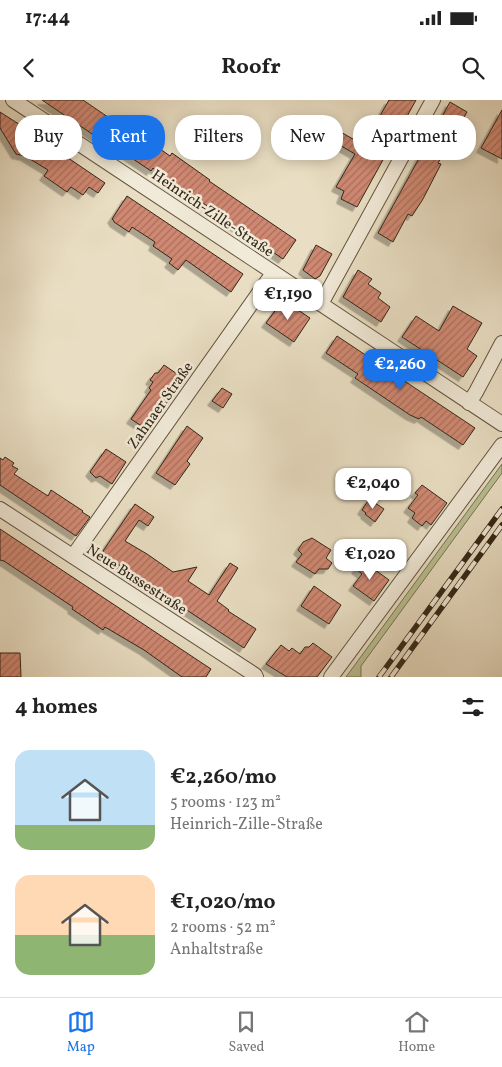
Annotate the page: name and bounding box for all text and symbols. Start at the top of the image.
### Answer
text: 17:44 [25,5,70,31]
text: Roofr [221,52,281,83]
icon: back [15,54,43,82]
icon: search [459,54,487,82]
chip: Buy [15,115,82,160]
chip: Rent [92,115,165,160]
chip: Filters [175,115,261,160]
chip: New [271,115,343,160]
chip: Apartment [353,115,476,160]
street label: Heinrich-Zille-Straße [147,165,277,263]
pin: €1,190 [247,278,329,321]
text: €1,190 [264,284,312,306]
pin: €2,260 [359,348,441,391]
text: €2,260 [374,354,426,376]
street label: Zahnaer Straße [123,358,199,454]
pin: €2,040 [332,468,414,510]
text: €2,040 [346,473,400,495]
pin: €1,020 [329,538,411,581]
street label: Neue Bussestraße [82,540,191,621]
text: €1,020 [345,544,395,566]
text: 4 homes [15,693,98,722]
icon: filters [459,693,487,721]
text: €2,260/mo [170,763,277,792]
icon: home [55,770,115,830]
text: 5 rooms · 123 m² [170,792,281,814]
text: Heinrich-Zille-Straße [170,814,323,836]
text: €1,020/mo [170,888,275,917]
icon: home [55,895,115,955]
text: 2 rooms · 52 m² [170,917,276,939]
text: Anhaltstraße [170,939,263,961]
tab: Map [67,1008,95,1057]
tab: Saved [228,1008,265,1057]
tab: Home [398,1008,435,1057]

